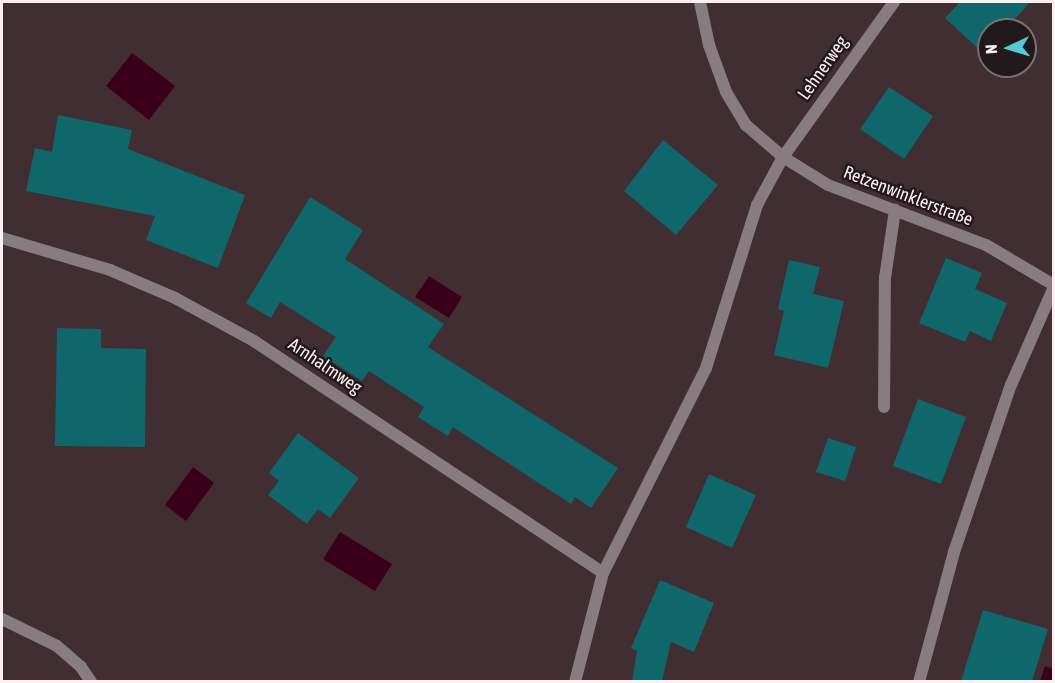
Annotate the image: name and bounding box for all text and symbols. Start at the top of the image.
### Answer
north arrow [977,18,1037,78]
street label: Lehnerweg [793,32,853,104]
text: N [982,44,1000,54]
street label: Retzenwinklerstraße [840,161,976,231]
street label: Arnhalmweg [284,334,366,398]

